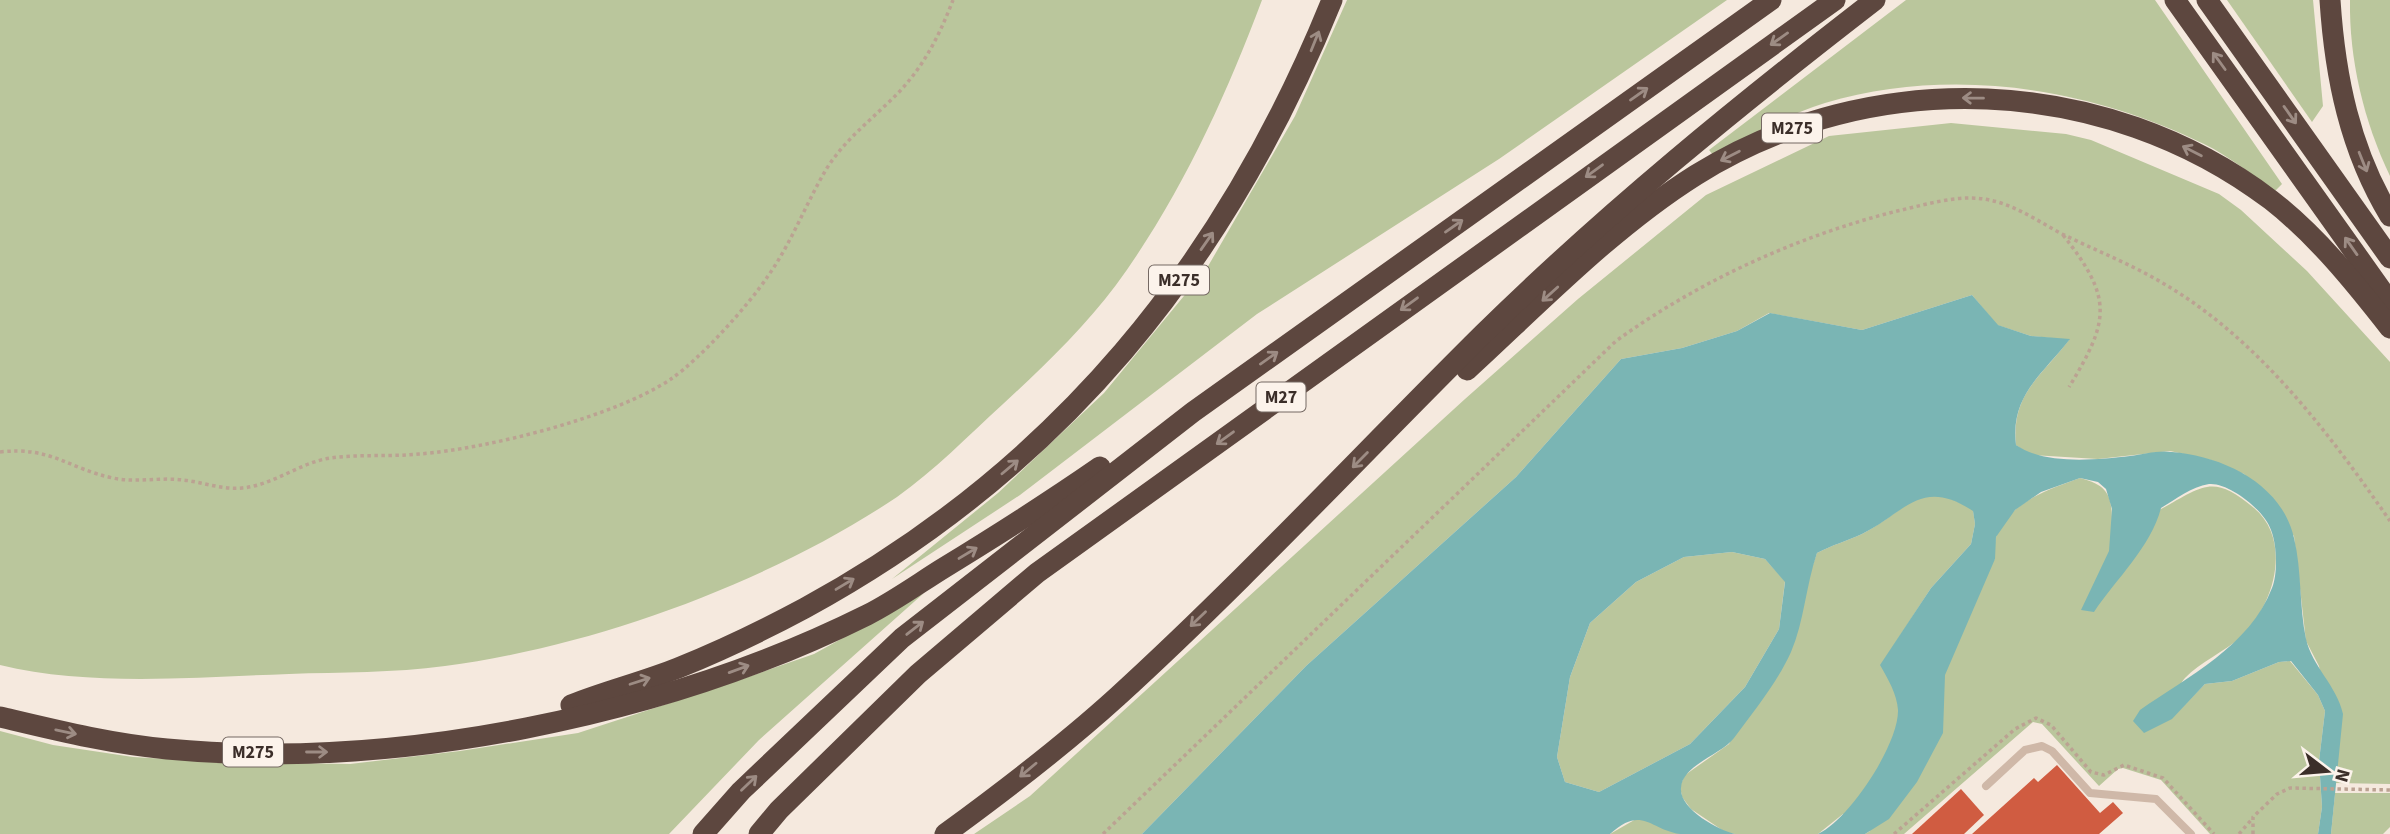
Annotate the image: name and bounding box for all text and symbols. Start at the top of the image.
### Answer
one-way arrow [1310,31,1323,52]
one-way arrow [1770,32,1789,46]
one-way arrow [2212,52,2226,71]
one-way arrow [1629,87,1648,101]
one-way arrow [1962,91,1985,105]
one-way arrow [2283,105,2297,124]
road number: M275 [1762,113,1822,142]
one-way arrow [2182,144,2203,158]
one-way arrow [1720,149,1741,163]
one-way arrow [2357,151,2370,172]
one-way arrow [1585,164,1604,178]
one-way arrow [1444,219,1463,233]
one-way arrow [1200,232,1214,251]
one-way arrow [2344,237,2358,256]
road number: M275 [1149,266,1209,294]
one-way arrow [1542,286,1560,302]
one-way arrow [1400,297,1419,311]
one-way arrow [1259,351,1278,365]
road number: M27 [1256,382,1306,412]
one-way arrow [1216,430,1235,445]
one-way arrow [1352,451,1369,468]
one-way arrow [1000,459,1018,474]
one-way arrow [958,546,978,560]
one-way arrow [834,577,854,591]
one-way arrow [1190,611,1207,628]
one-way arrow [905,621,924,636]
one-way arrow [727,662,749,675]
one-way arrow [628,674,650,686]
one-way arrow [54,726,77,739]
north arrow [2292,736,2362,806]
road number: M275 [223,738,283,766]
one-way arrow [305,745,328,759]
one-way arrow [1020,763,1038,778]
text: N [2327,765,2357,785]
one-way arrow [740,775,757,792]

